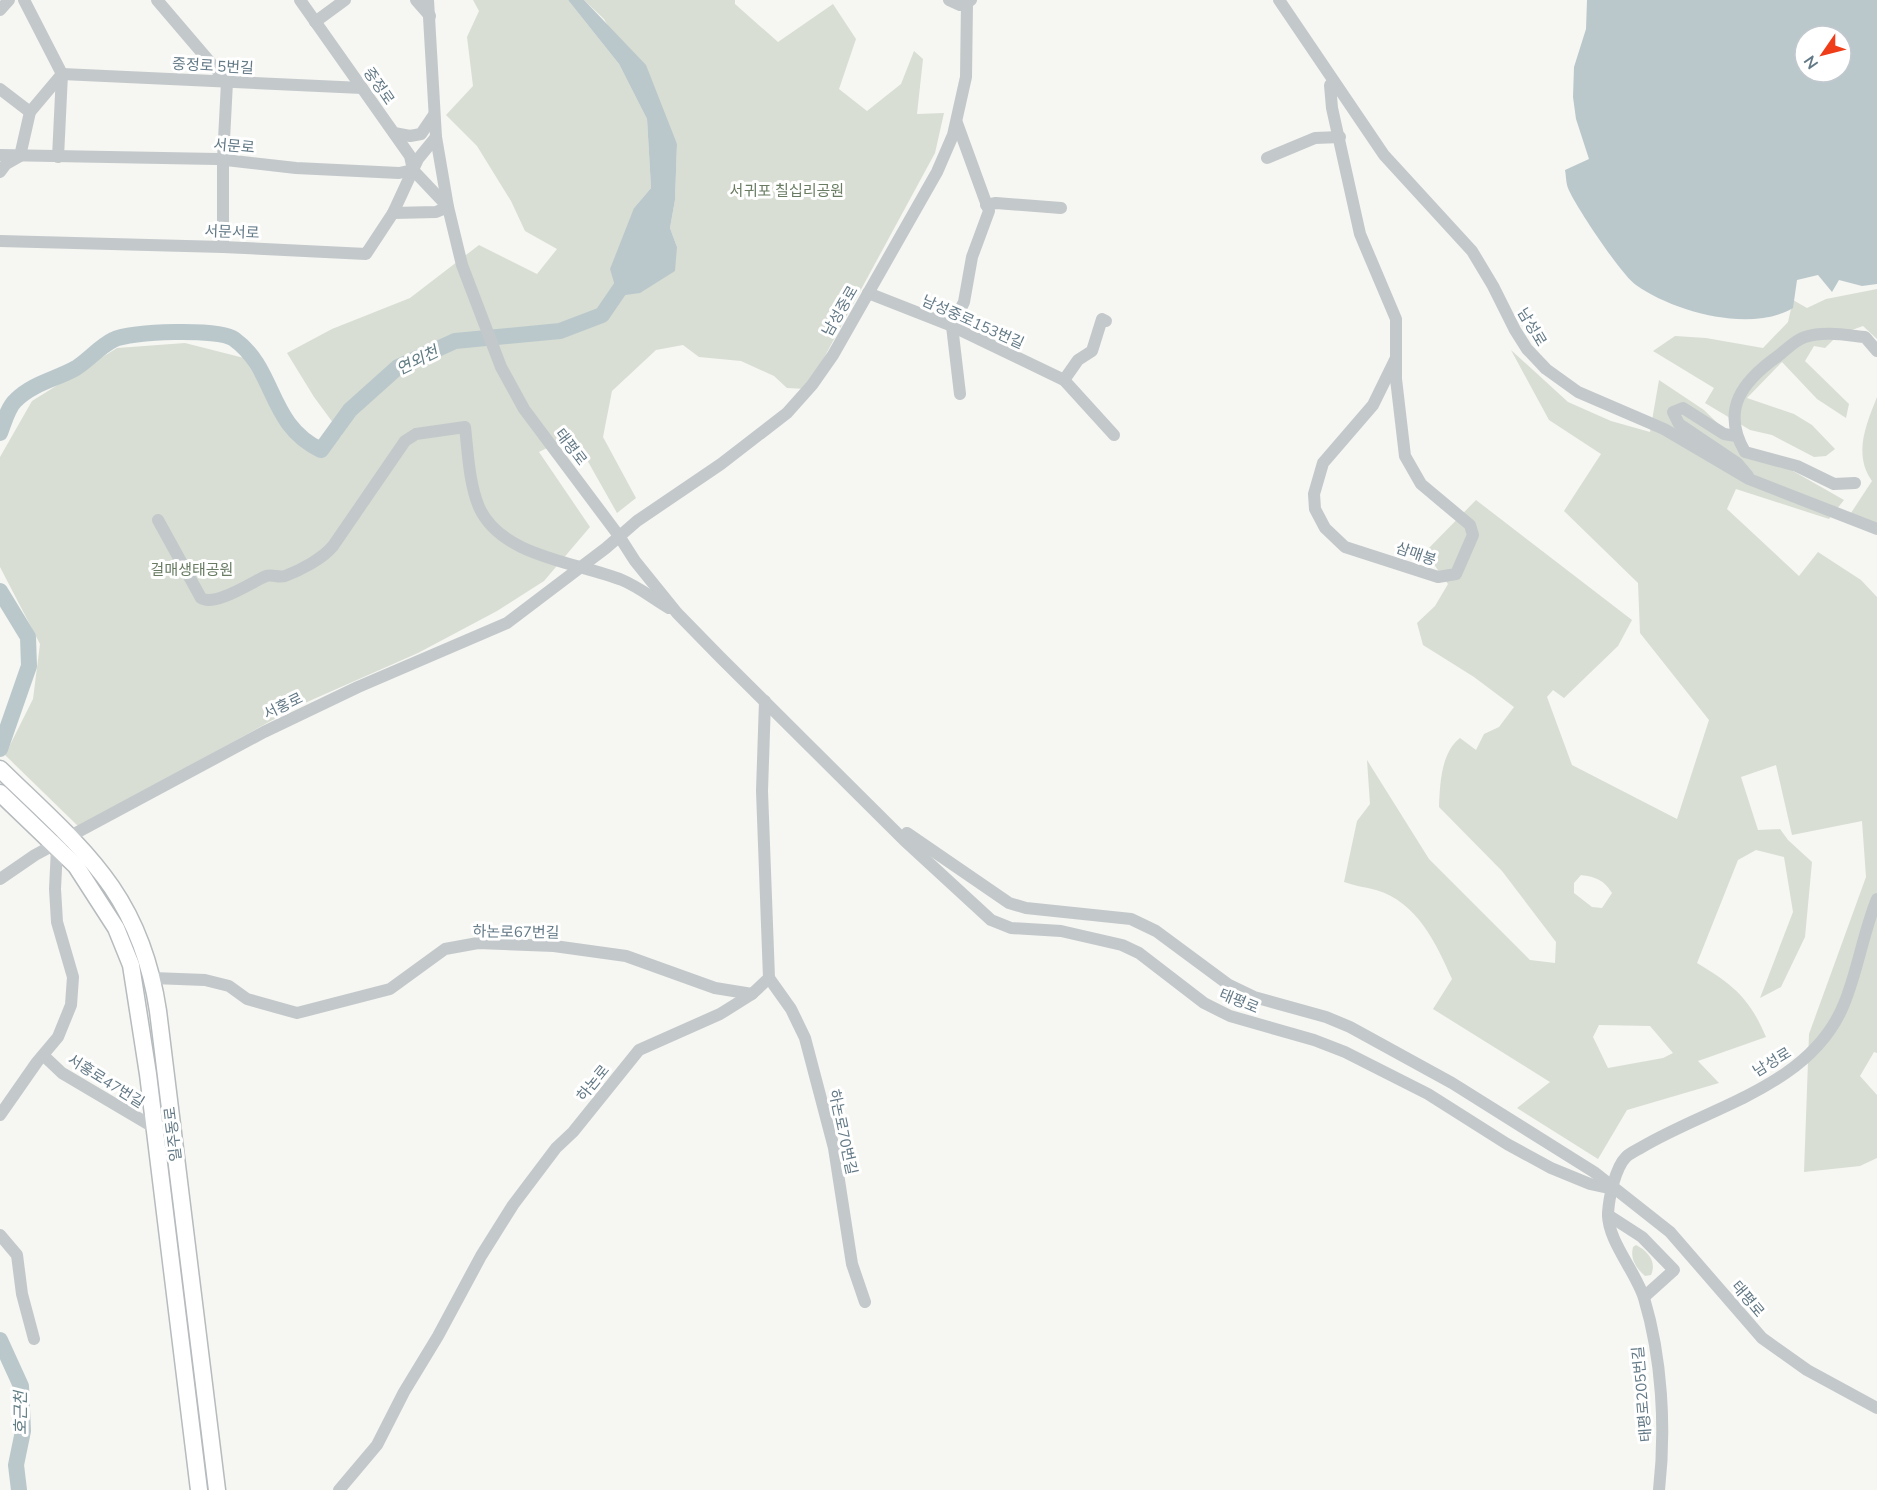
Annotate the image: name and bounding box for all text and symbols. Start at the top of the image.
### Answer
north arrow [1793,24,1853,84]
text: N [1799,51,1824,73]
street label: 중정로 5번길 [172,54,254,78]
street label: 중정로 [359,63,399,109]
street label: 서문로 [213,134,255,158]
park label: 서귀포 칠십리공원 [730,181,844,201]
street label: 서문서로 [204,221,260,243]
street label: 남성중로 [818,282,862,340]
street label: 남성중로153번길 [919,291,1027,353]
street label: 남성로 [1513,304,1551,350]
water label: 연외천 [393,340,444,381]
street label: 태평로 [551,424,591,470]
street label: 삼매봉 [1393,538,1439,570]
park label: 걸매생태공원 [151,560,233,580]
street label: 서홍로 [260,688,306,724]
street label: 하논로67번길 [472,921,560,943]
street label: 태평로 [1216,984,1262,1018]
street label: 남성로 [1749,1043,1795,1081]
street label: 서홍로47번길 [64,1049,148,1113]
street label: 하논로 [572,1061,614,1105]
street label: 하논로70번길 [824,1087,862,1177]
street label: 일주동로 [160,1105,186,1163]
street label: 태평로 [1727,1277,1769,1321]
street label: 태평로205번길 [1628,1345,1656,1443]
water label: 호근천 [10,1389,32,1435]

